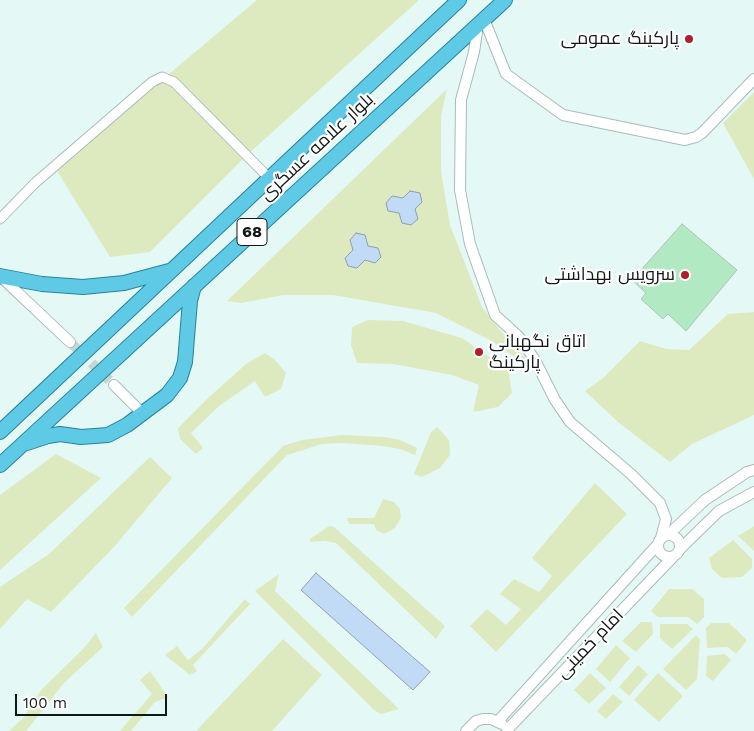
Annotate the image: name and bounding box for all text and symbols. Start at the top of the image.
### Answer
place label: پارکینگ عمومی [561,28,679,50]
marker: پارکینگ عمومی [683,33,695,45]
street label: بلوار علامه عسگری [256,89,378,205]
road number: 68 [237,218,267,246]
place label: سرویس بهداشتی [545,264,675,286]
marker: سرویس بهداشتی [679,269,691,281]
place label: اتاق نگهبانی پارکینگ [489,331,586,374]
marker: اتاق نگهبانی پارکینگ [473,346,485,358]
street label: امام خمینی [552,605,628,683]
scale bar [18,684,170,716]
text: 100 m [23,694,67,712]

